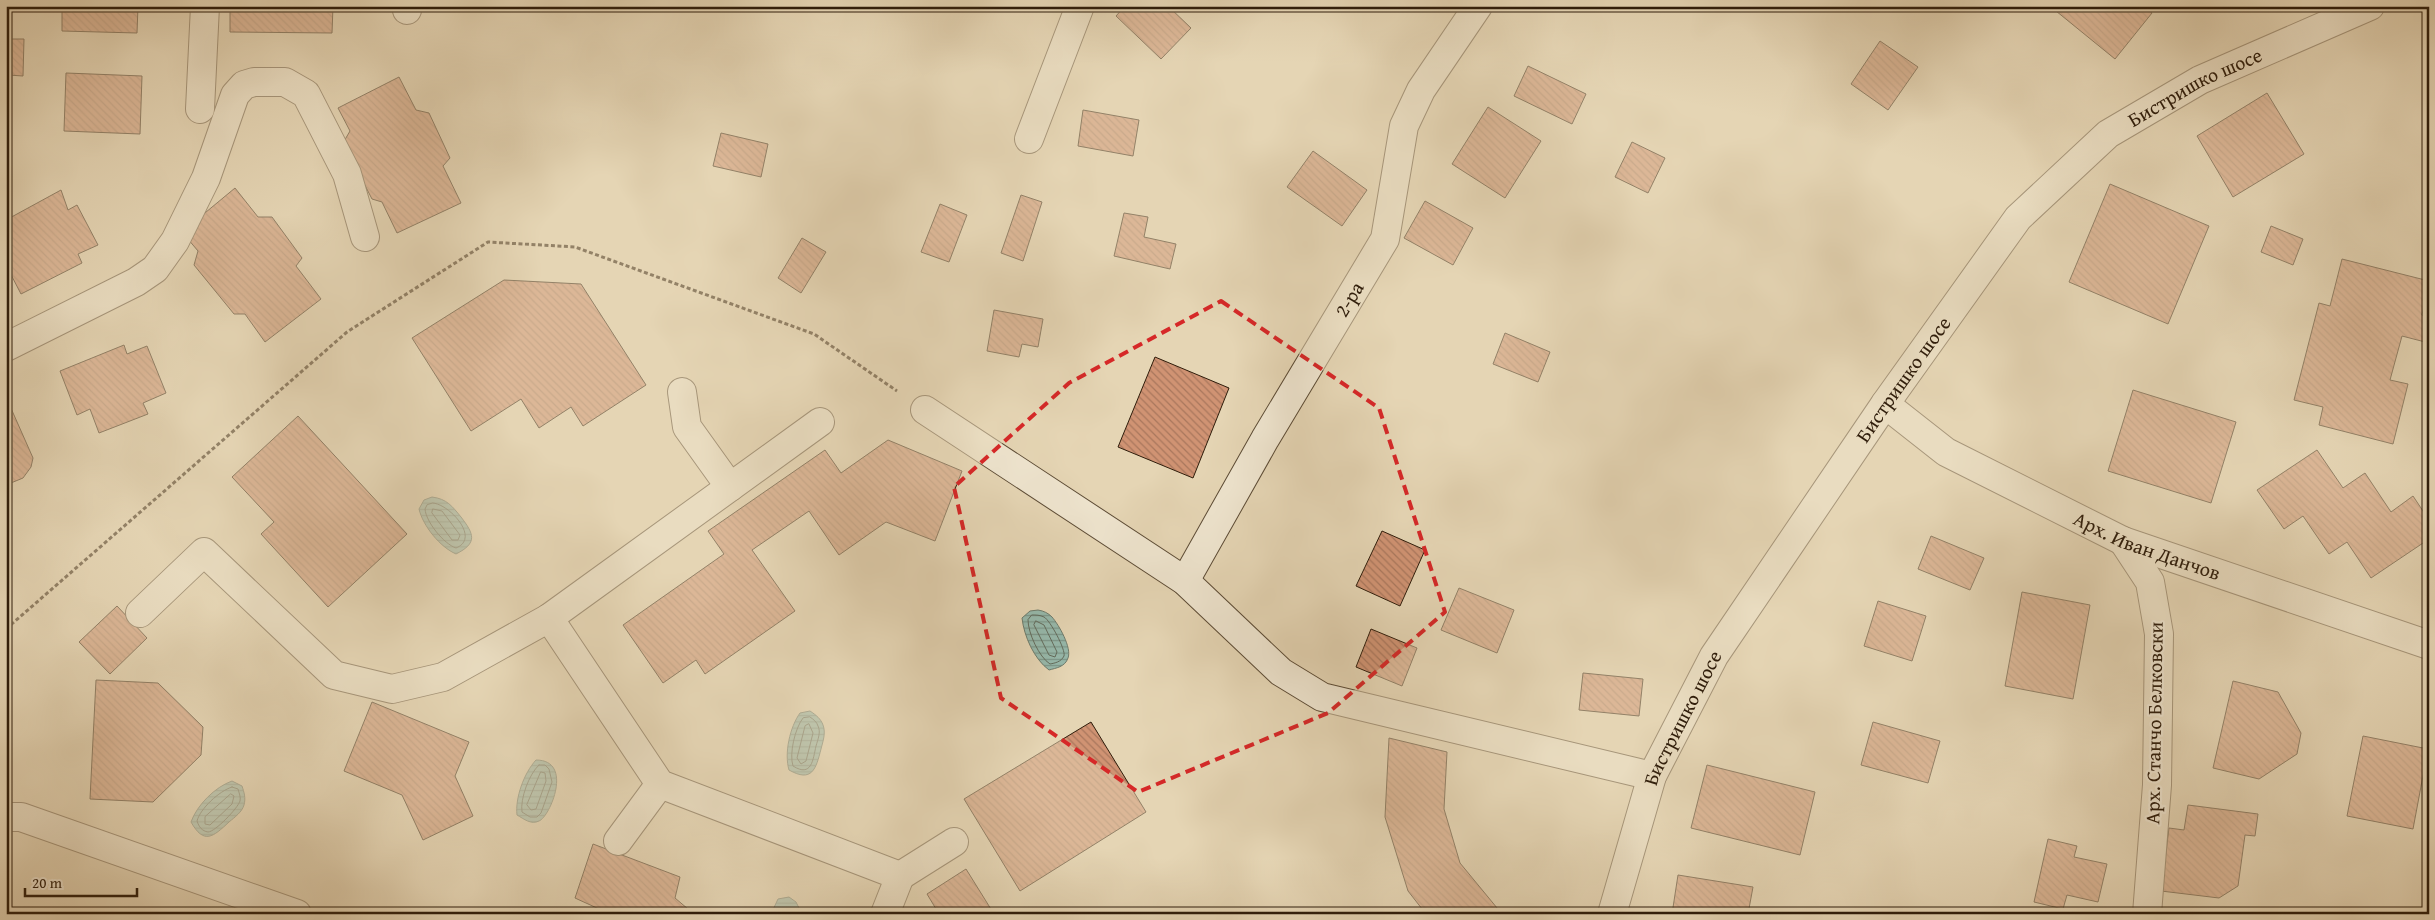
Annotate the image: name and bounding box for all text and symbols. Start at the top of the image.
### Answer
street label: Бистришко шосе [2122,40,2267,134]
street label: 2-ра [1327,275,1371,322]
street label: Бистришко шосе [1848,310,1957,448]
street label: Арх. Иван Данчов [2069,504,2225,587]
street label: Арх. Станчо Белковски [2137,621,2170,825]
street label: Бистришко шосе [1635,645,1728,788]
scale bar [25,865,138,897]
text: 20 m [32,872,63,893]

